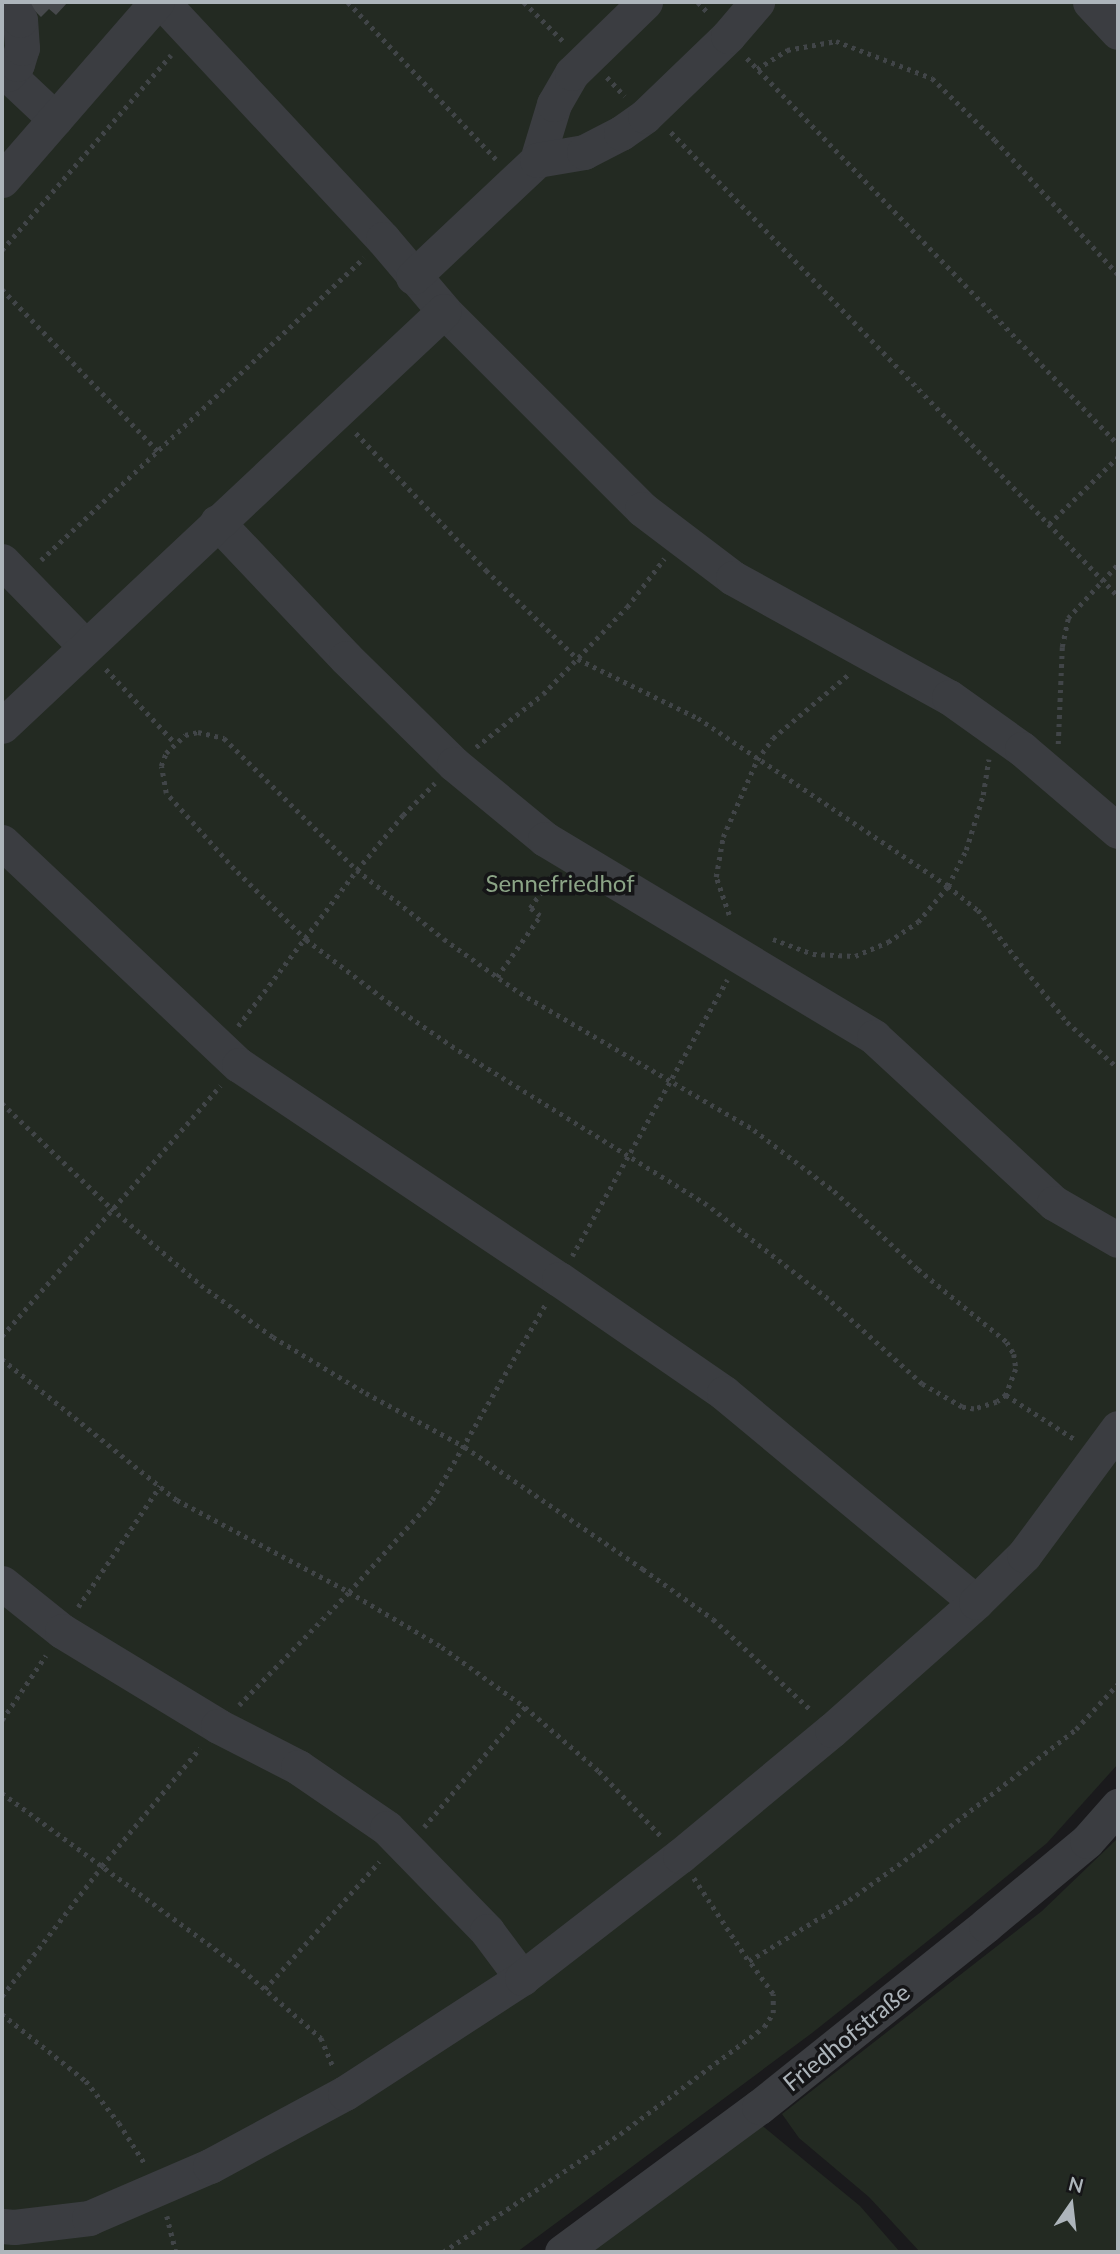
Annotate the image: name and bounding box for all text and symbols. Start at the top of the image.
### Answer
park label: Sennefriedhof [485,869,635,897]
street label: Friedhofstraße [777,1977,915,2097]
north arrow [1036,2170,1106,2240]
text: N [1066,2171,1086,2197]

